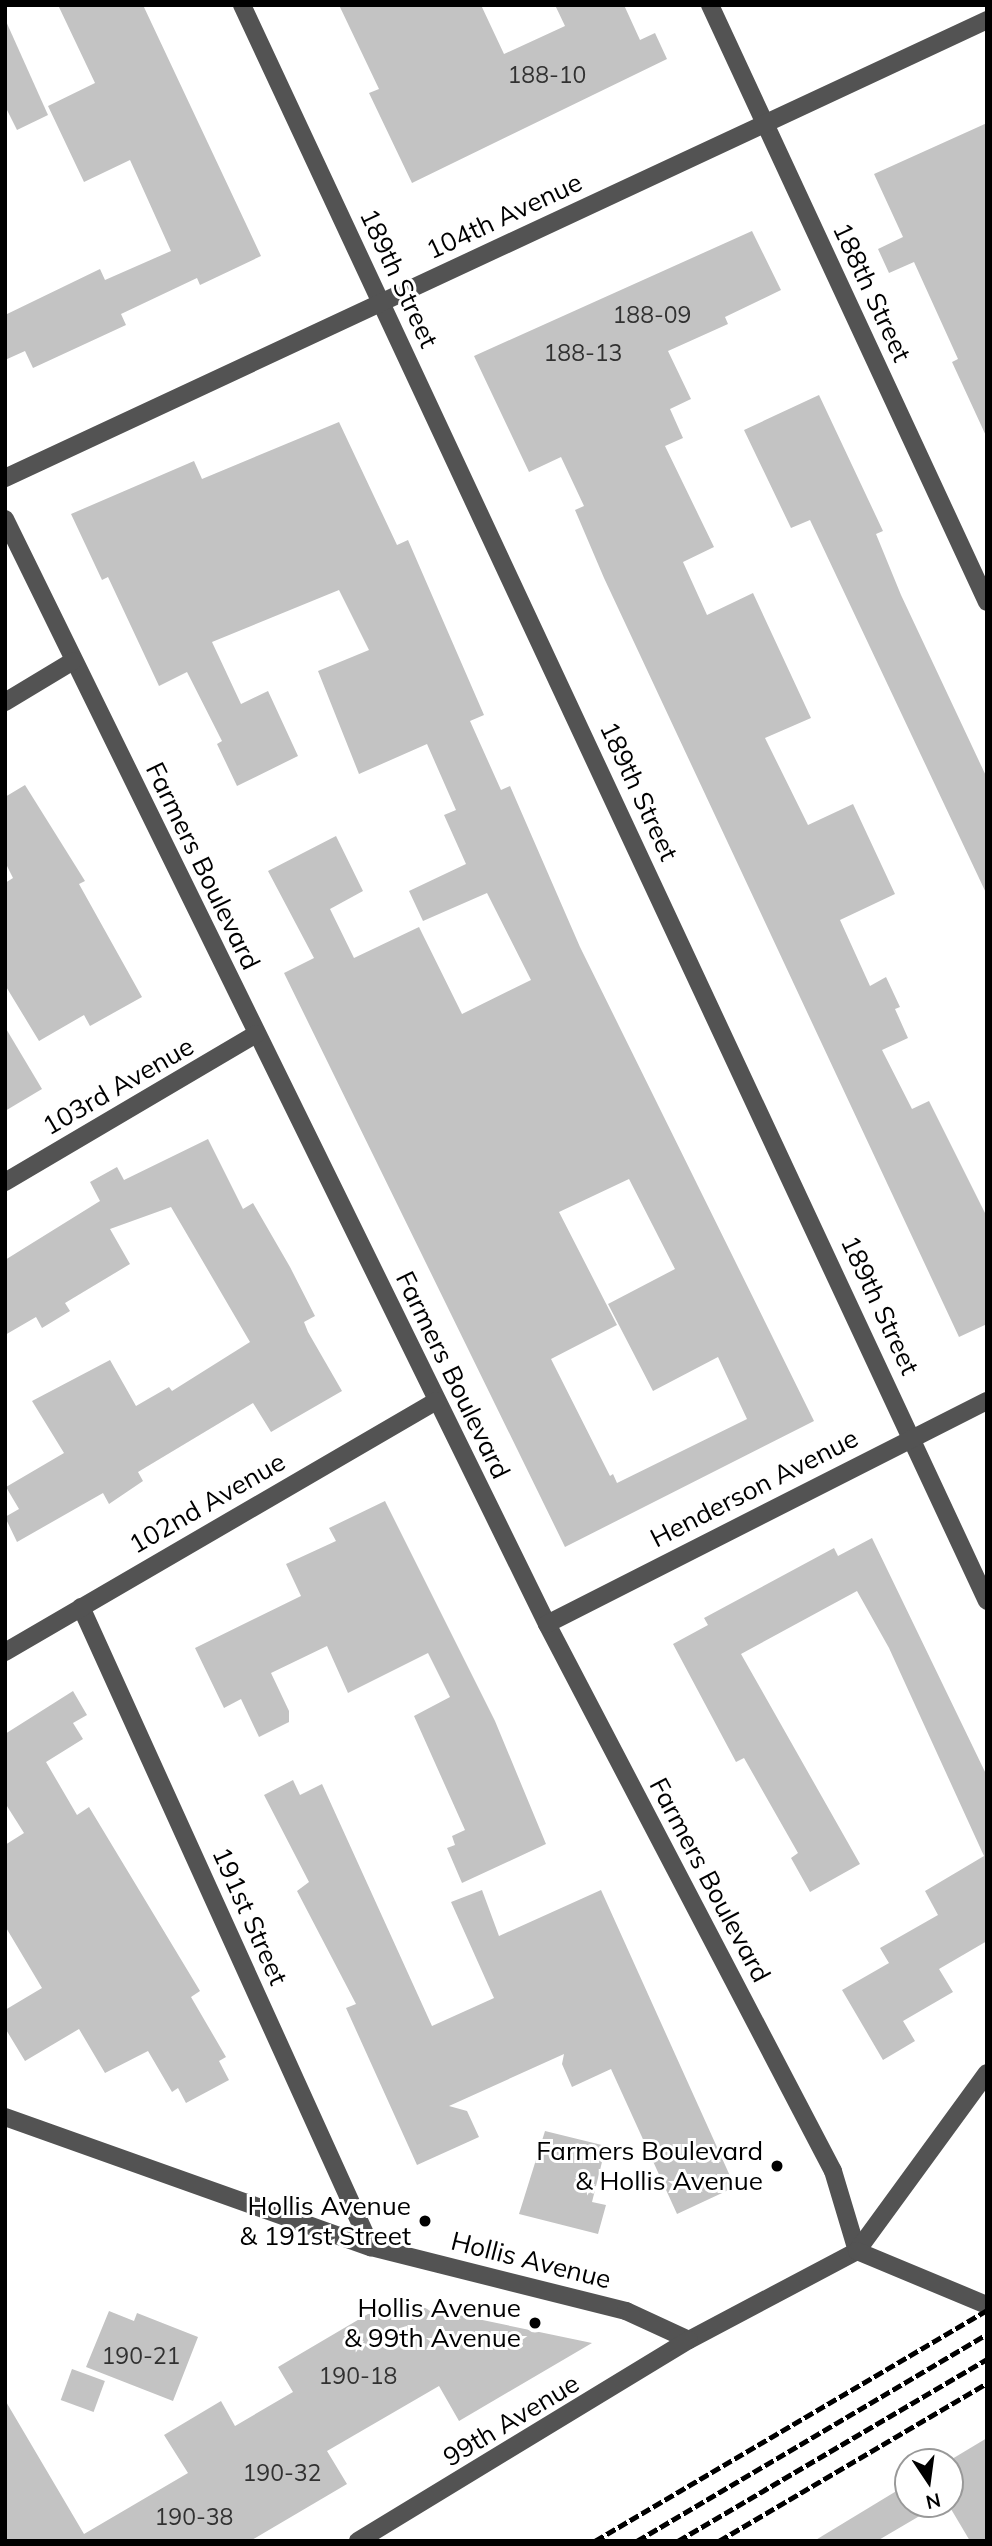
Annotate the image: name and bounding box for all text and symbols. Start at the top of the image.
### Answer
house number: 188-10 [508,61,586,89]
street label: 104th Avenue [421,166,587,266]
street label: 189th Street [353,204,445,352]
street label: 188th Street [826,218,918,366]
house number: 188-09 [613,301,691,329]
house number: 188-13 [544,339,622,367]
street label: 189th Street [593,717,685,865]
street label: Farmers Boulevard [139,757,267,975]
street label: 103rd Avenue [37,1030,199,1142]
street label: 189th Street [834,1231,926,1379]
street label: Farmers Boulevard [389,1266,517,1484]
street label: Henderson Avenue [645,1422,863,1554]
street label: 102nd Avenue [123,1446,291,1560]
street label: Farmers Boulevard [643,1773,777,1987]
street label: 191st Street [206,1842,294,1990]
place label: Farmers Boulevard & Hollis Avenue [536,2135,763,2196]
marker: Farmers Boulevard & Hollis Avenue [769,2158,785,2174]
place label: Hollis Avenue & 191st Street [239,2190,411,2252]
marker: Hollis Avenue & 191st Street [417,2213,433,2229]
street label: Hollis Avenue [448,2225,614,2295]
place label: Hollis Avenue & 99th Avenue [344,2292,521,2354]
marker: Hollis Avenue & 99th Avenue [527,2315,543,2331]
house number: 190-21 [102,2342,180,2370]
house number: 190-18 [319,2362,397,2390]
street label: 99th Avenue [437,2367,585,2473]
north arrow [894,2448,964,2518]
house number: 190-32 [243,2459,321,2487]
text: N [924,2488,943,2515]
house number: 190-38 [155,2503,233,2531]

